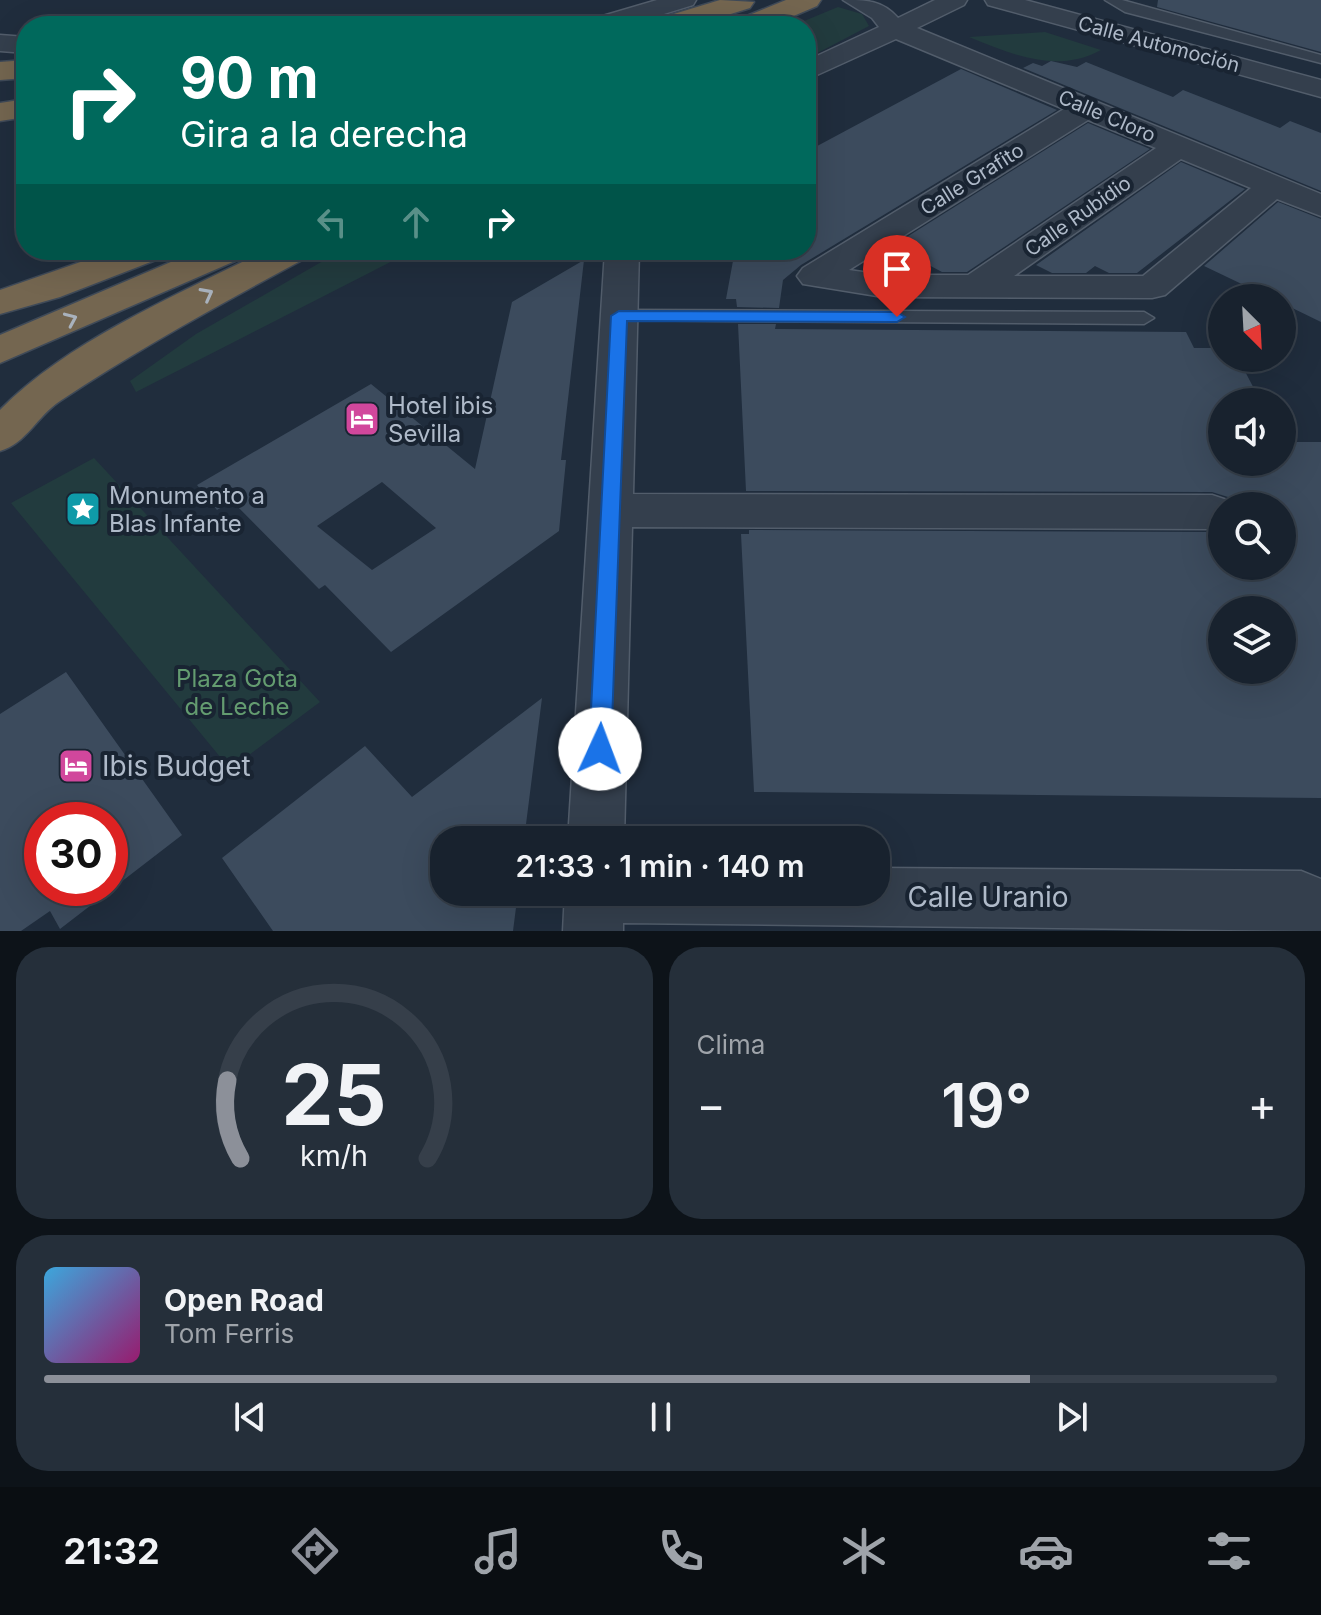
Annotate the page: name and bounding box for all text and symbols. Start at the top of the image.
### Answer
street label: Calle Automoción [1076,11,1242,77]
text: 90 m [180,44,319,112]
icon: right [48,48,152,152]
street label: Calle Cloro [1055,85,1159,147]
text: Gira a la derecha [180,112,468,156]
street label: Calle Grafito [916,138,1028,220]
street label: Calle Rubidio [1020,171,1136,261]
icon: left [310,200,354,244]
icon: ahead [394,200,438,244]
icon: right [478,200,522,244]
pin [863,235,931,317]
icon: arrive [875,247,919,291]
north arrow [1208,284,1296,372]
map controls [1208,284,1296,684]
one-way arrow [199,289,214,304]
one-way arrow [63,313,78,329]
button: sound [1208,388,1296,476]
place label: Hotel ibis Sevilla [388,391,493,448]
hotel icon: Hotel ibis Sevilla [343,400,381,438]
place label: Monumento a Blas Infante [109,481,265,538]
place icon: Monumento a Blas Infante [64,490,102,528]
button: search [1208,492,1296,580]
button: layers [1208,596,1296,684]
park label: Plaza Gota de Leche [176,664,298,721]
position arrow [558,707,642,791]
hotel icon: Ibis Budget [57,747,95,785]
place label: Ibis Budget [102,749,251,783]
speed limit sign: 30 [24,802,128,906]
text: 21:33 · 1 min · 140 m [516,848,804,884]
street label: Calle Uranio [907,880,1069,914]
text: Clima [697,1029,765,1060]
text: 25 [281,1044,387,1145]
text: 19° [941,1069,1032,1141]
text: − [697,1078,726,1132]
text: + [1248,1078,1277,1132]
text: km/h [300,1138,368,1173]
text: Open Road [164,1282,324,1318]
text: Tom Ferris [164,1318,294,1349]
icon: previous [228,1395,272,1439]
icon: pause [639,1395,683,1439]
icon: next [1050,1395,1094,1439]
icon: directions [287,1523,343,1579]
icon: music [470,1523,526,1579]
icon: phone [653,1523,709,1579]
icon: climate [836,1523,892,1579]
icon: car [1018,1523,1074,1579]
icon: filters [1201,1523,1257,1579]
text: 21:32 [63,1529,160,1573]

